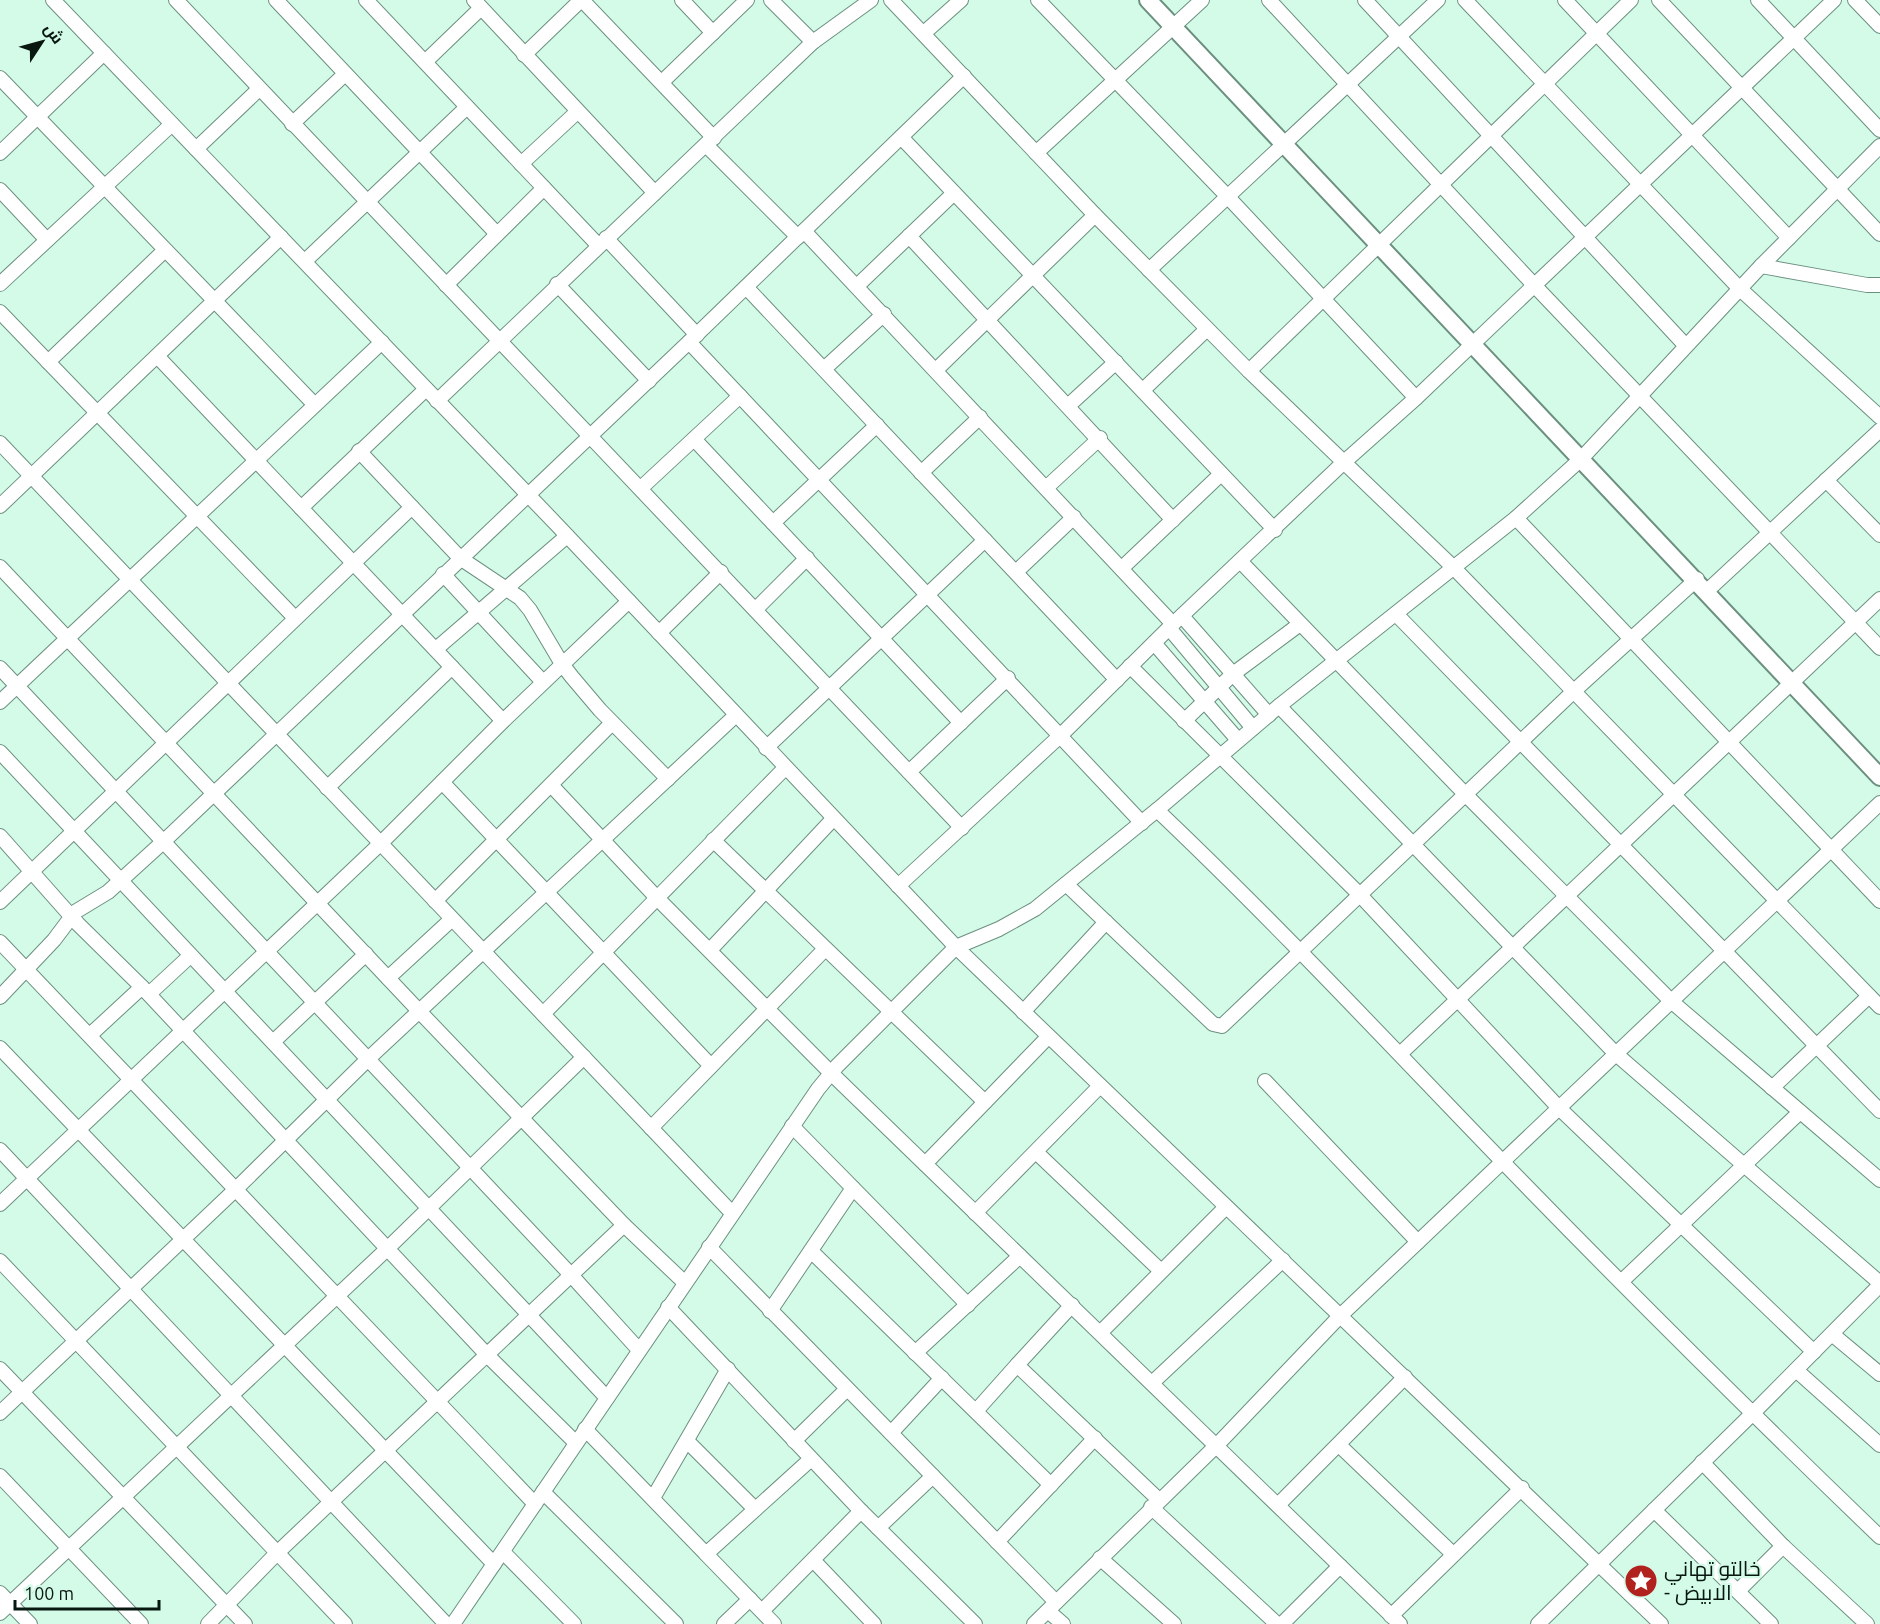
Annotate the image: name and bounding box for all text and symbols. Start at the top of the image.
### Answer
north arrow [12,12,72,72]
text: ش [40,20,67,47]
place label: خالتو تهاني - الابيض [1664,1556,1761,1606]
place icon: خالتو تهاني - الابيض [1623,1563,1659,1599]
scale bar [15,1573,159,1611]
text: 100 m [24,1583,74,1603]

